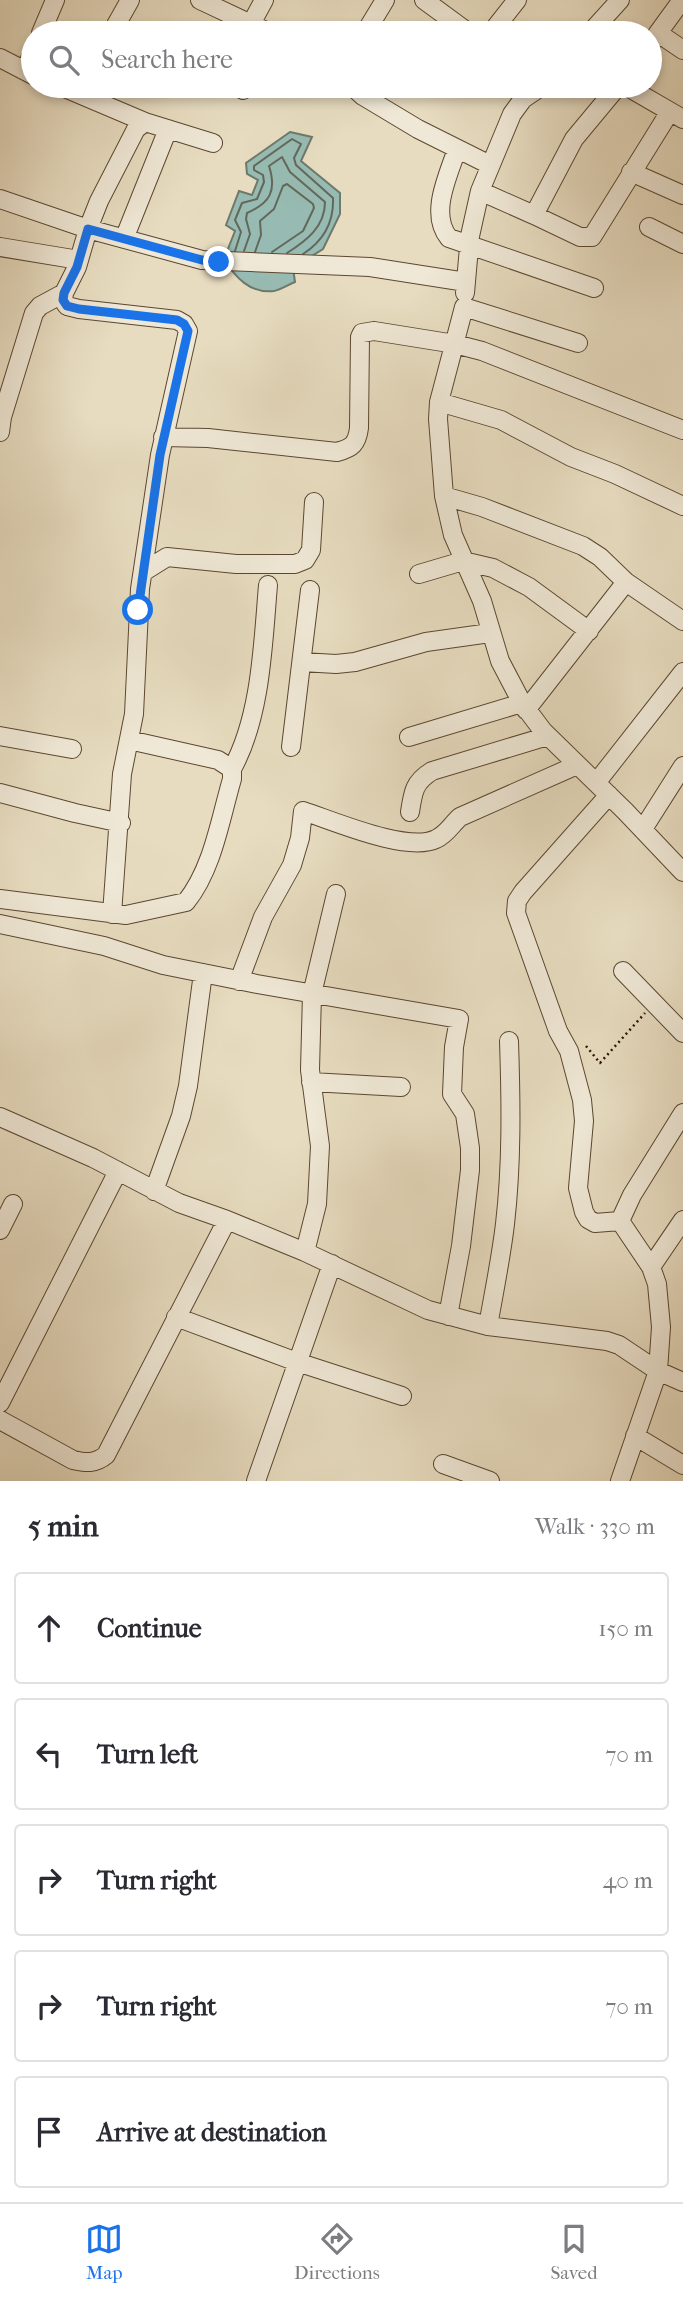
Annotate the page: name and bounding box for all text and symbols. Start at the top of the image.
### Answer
search box [21,21,662,98]
icon: search [45,41,83,79]
text: Search here [101,44,233,75]
route end [203,246,234,277]
route start [122,594,153,625]
text: 5 min [28,1509,99,1544]
text: Walk · 330 m [535,1513,655,1540]
icon: ahead [30,1609,68,1647]
text: Continue [97,1613,202,1644]
text: 150 m [598,1615,653,1642]
icon: left [30,1735,68,1773]
text: Turn left [97,1739,198,1770]
text: 70 m [605,1741,653,1768]
icon: right [30,1861,68,1899]
text: Turn right [97,1865,217,1896]
text: 40 m [603,1867,653,1894]
icon: right [30,1987,68,2025]
text: Turn right [97,1991,217,2022]
text: 70 m [605,1993,653,2020]
icon: arrive [30,2113,68,2151]
text: Arrive at destination [97,2117,327,2148]
tab: Map [85,2220,123,2284]
tab: Directions [294,2220,380,2284]
tab: Saved [550,2220,598,2284]

